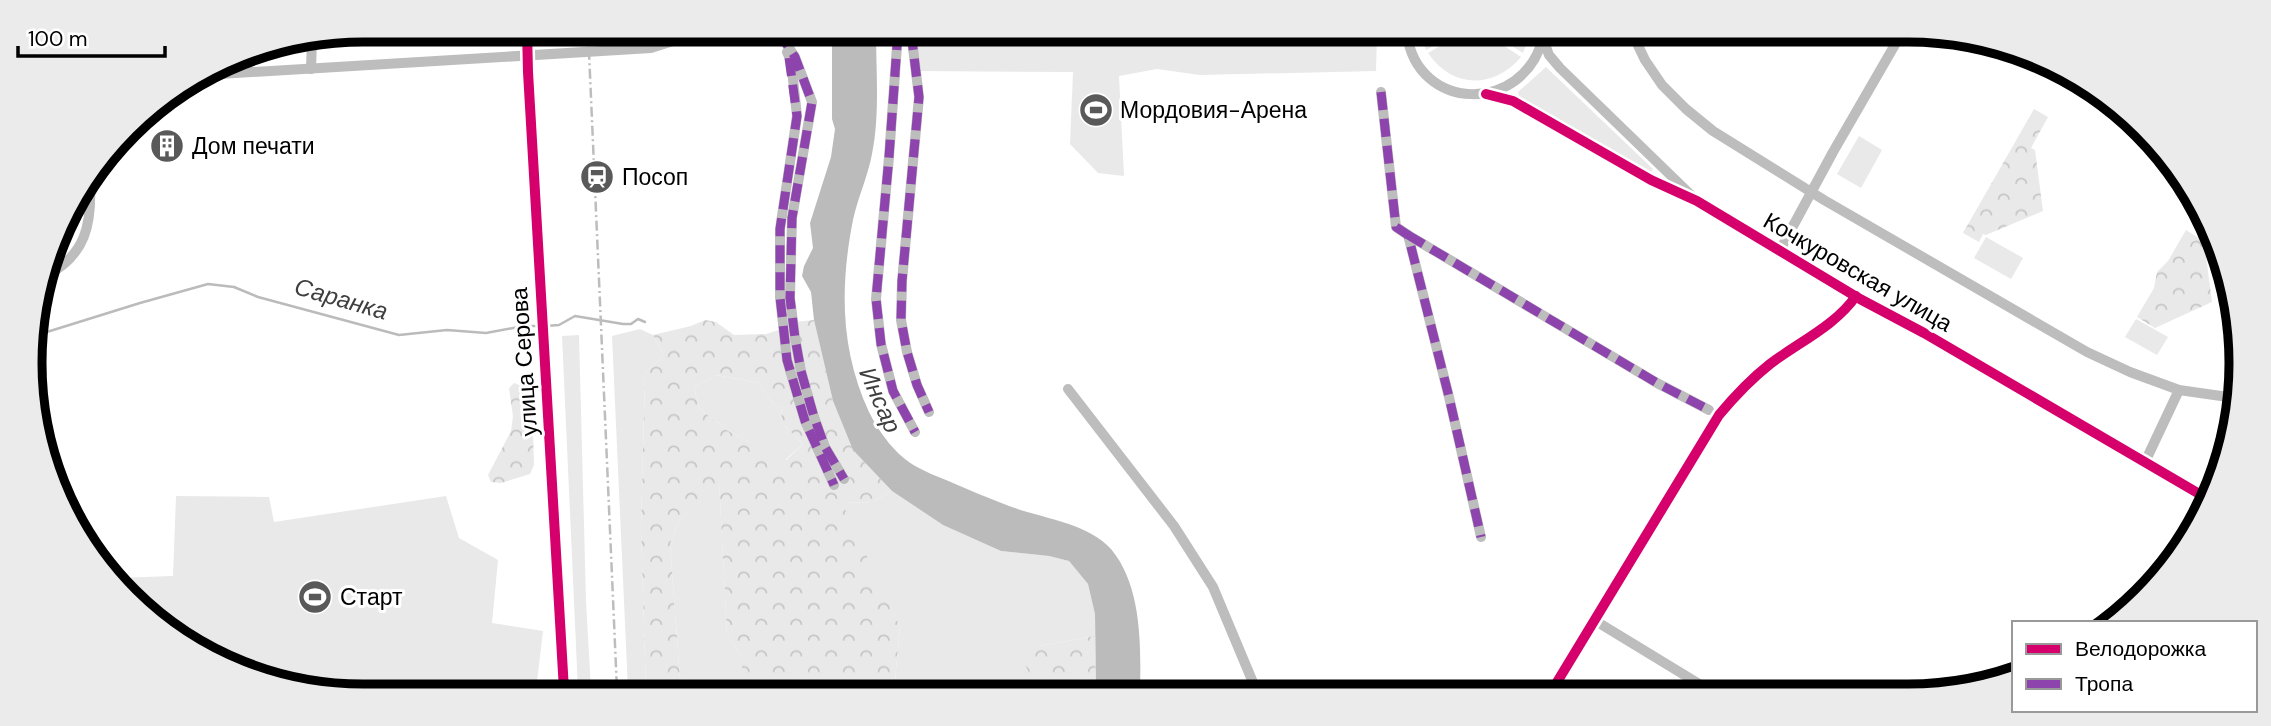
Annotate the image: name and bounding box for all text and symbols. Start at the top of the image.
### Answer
scale bar [18,14,164,58]
text: 100 m [28,25,88,53]
sports icon: Мордовия-Арена [1077,91,1115,129]
place label: Мордовия-Арена [1120,95,1307,125]
building icon: Дом печати [148,127,186,165]
place label: Дом печати [192,131,315,161]
station icon: Посоп [578,158,616,196]
place label: Посоп [622,162,688,192]
street label: Кочкуровская улица [1758,206,1958,338]
water label: Саранка [291,270,391,327]
street label: улица Серова [504,286,544,437]
water label: Инсар [852,362,909,438]
sports icon: Старт [296,578,334,616]
place label: Старт [340,582,403,612]
legend [2012,621,2257,712]
text: Велодорожка [2075,635,2206,663]
text: Тропа [2075,670,2133,698]

